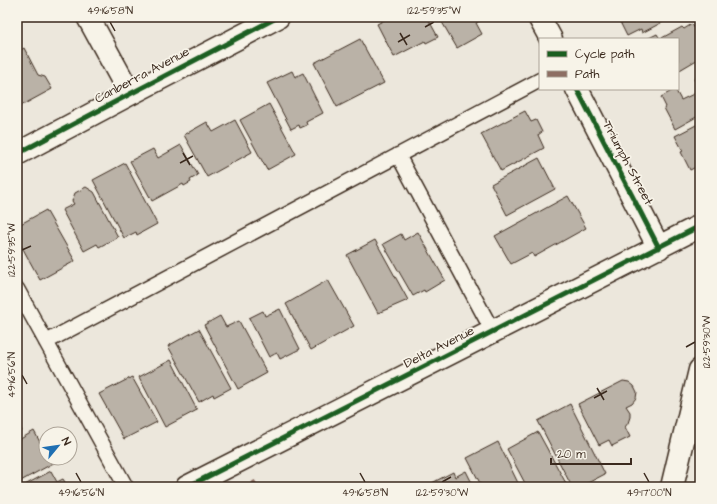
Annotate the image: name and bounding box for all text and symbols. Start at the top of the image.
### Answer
text: 49°16'58"N [87,4,133,18]
text: 122°59'35"W [407,4,461,18]
legend [539,38,679,90]
street label: Canberra Avenue [91,42,193,108]
text: Cycle path [575,46,634,64]
text: Path [575,66,600,83]
street label: Triumph Street [598,118,658,209]
text: 122°59'35"W [5,223,19,277]
text: 122°59'30"W [700,315,714,368]
street label: Delta Avenue [401,322,477,372]
text: 49°16'56"N [5,352,19,398]
north arrow [38,426,78,466]
text: N [58,435,75,448]
scale bar [551,440,631,466]
text: 20 m [557,446,586,463]
text: 49°16'56"N [58,486,104,500]
text: 49°16'58"N [342,486,388,500]
text: 122°59'30"W [416,486,469,500]
text: 49°17'00"N [627,486,672,500]

